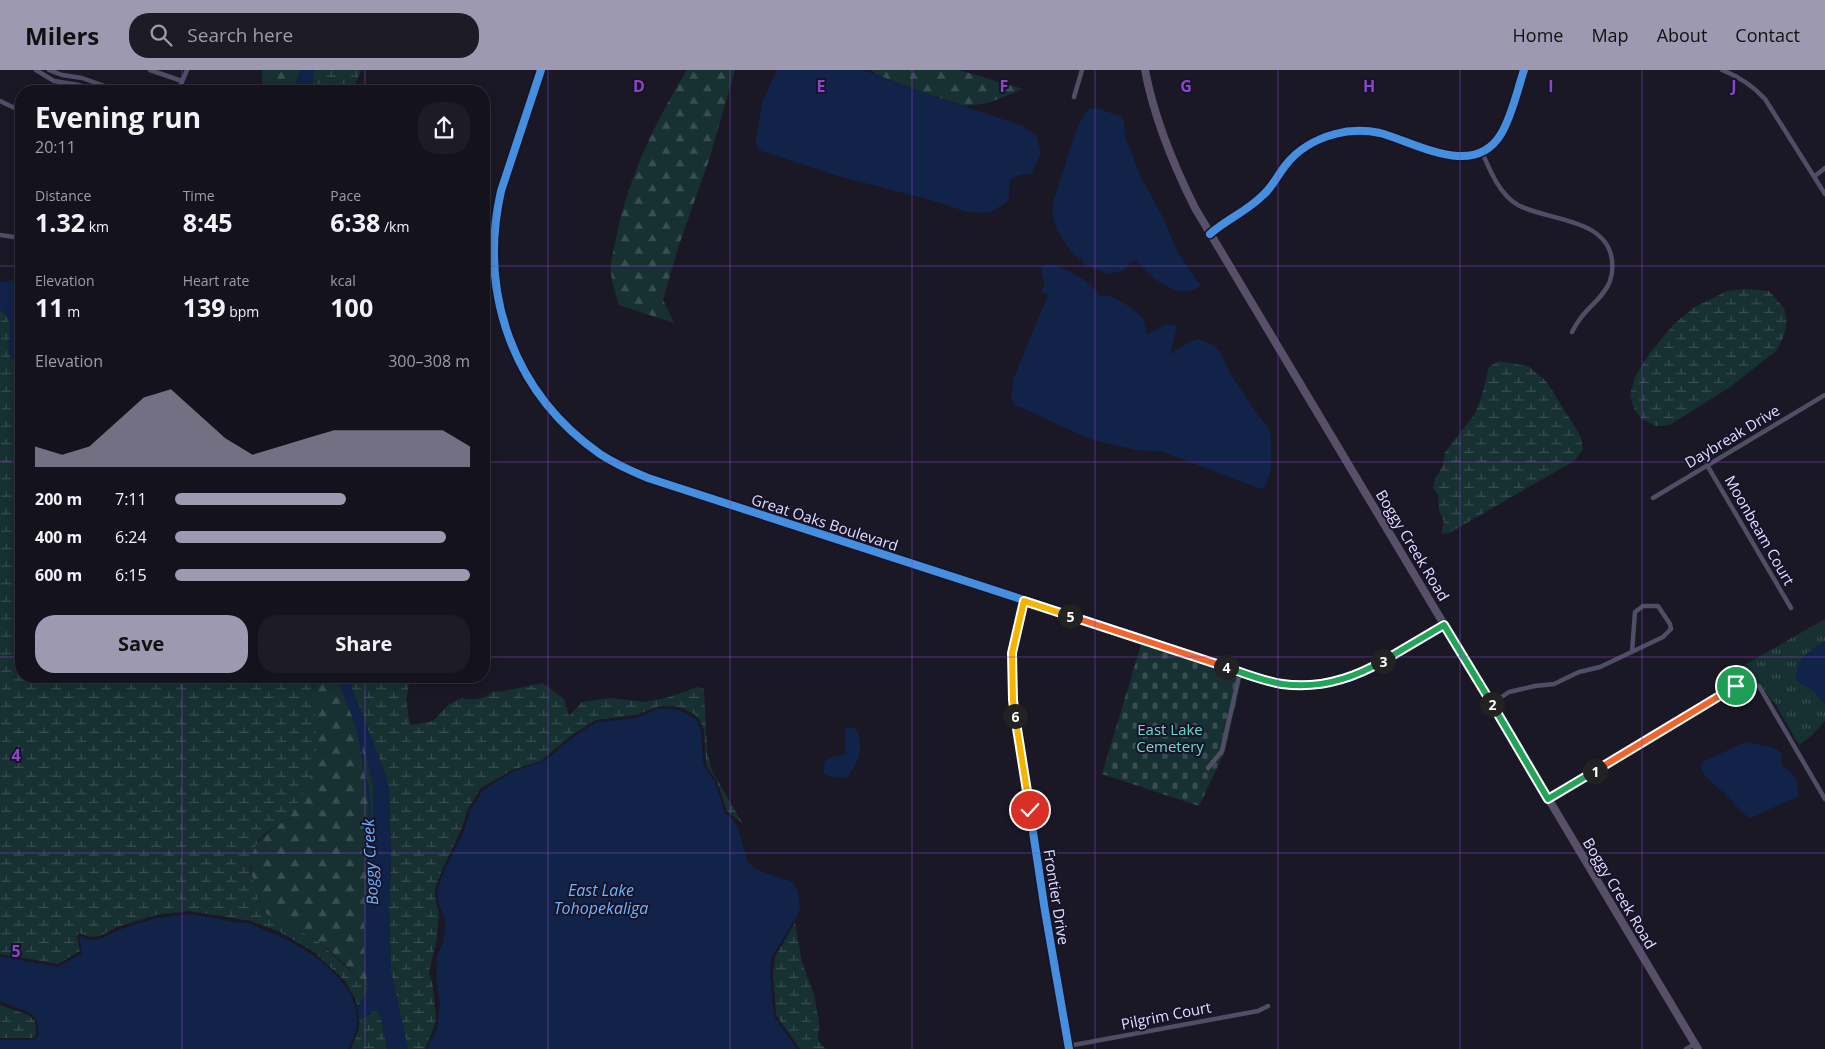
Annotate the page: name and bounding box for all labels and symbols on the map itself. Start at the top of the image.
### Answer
text: D [633,75,645,97]
text: E [817,75,826,97]
text: F [1000,75,1008,97]
text: G [1180,75,1192,97]
text: H [1363,75,1375,97]
text: I [1548,75,1554,97]
text: J [1729,75,1737,97]
street label: Daybreak Drive [1681,400,1783,472]
street label: Moonbeam Court [1720,471,1800,589]
street label: Boggy Creek Road [1372,486,1454,604]
street label: Great Oaks Boulevard [749,489,901,555]
pin: 5 [1058,604,1082,628]
pin: 3 [1370,648,1396,674]
pin: 4 [1214,654,1238,680]
pin [1715,665,1757,707]
pin: 2 [1480,692,1504,716]
pin: 6 [1002,704,1028,728]
park label: East Lake Cemetery [1136,719,1204,756]
text: 4 [11,744,21,766]
pin: 1 [1582,758,1608,784]
pin [1009,789,1051,831]
water label: Boggy Creek [357,817,383,906]
street label: Boggy Creek Road [1579,834,1661,952]
street label: Frontier Drive [1040,848,1074,946]
water label: East Lake Tohopekaliga [554,879,648,919]
text: 5 [11,940,21,962]
street label: Pilgrim Court [1119,996,1213,1034]

